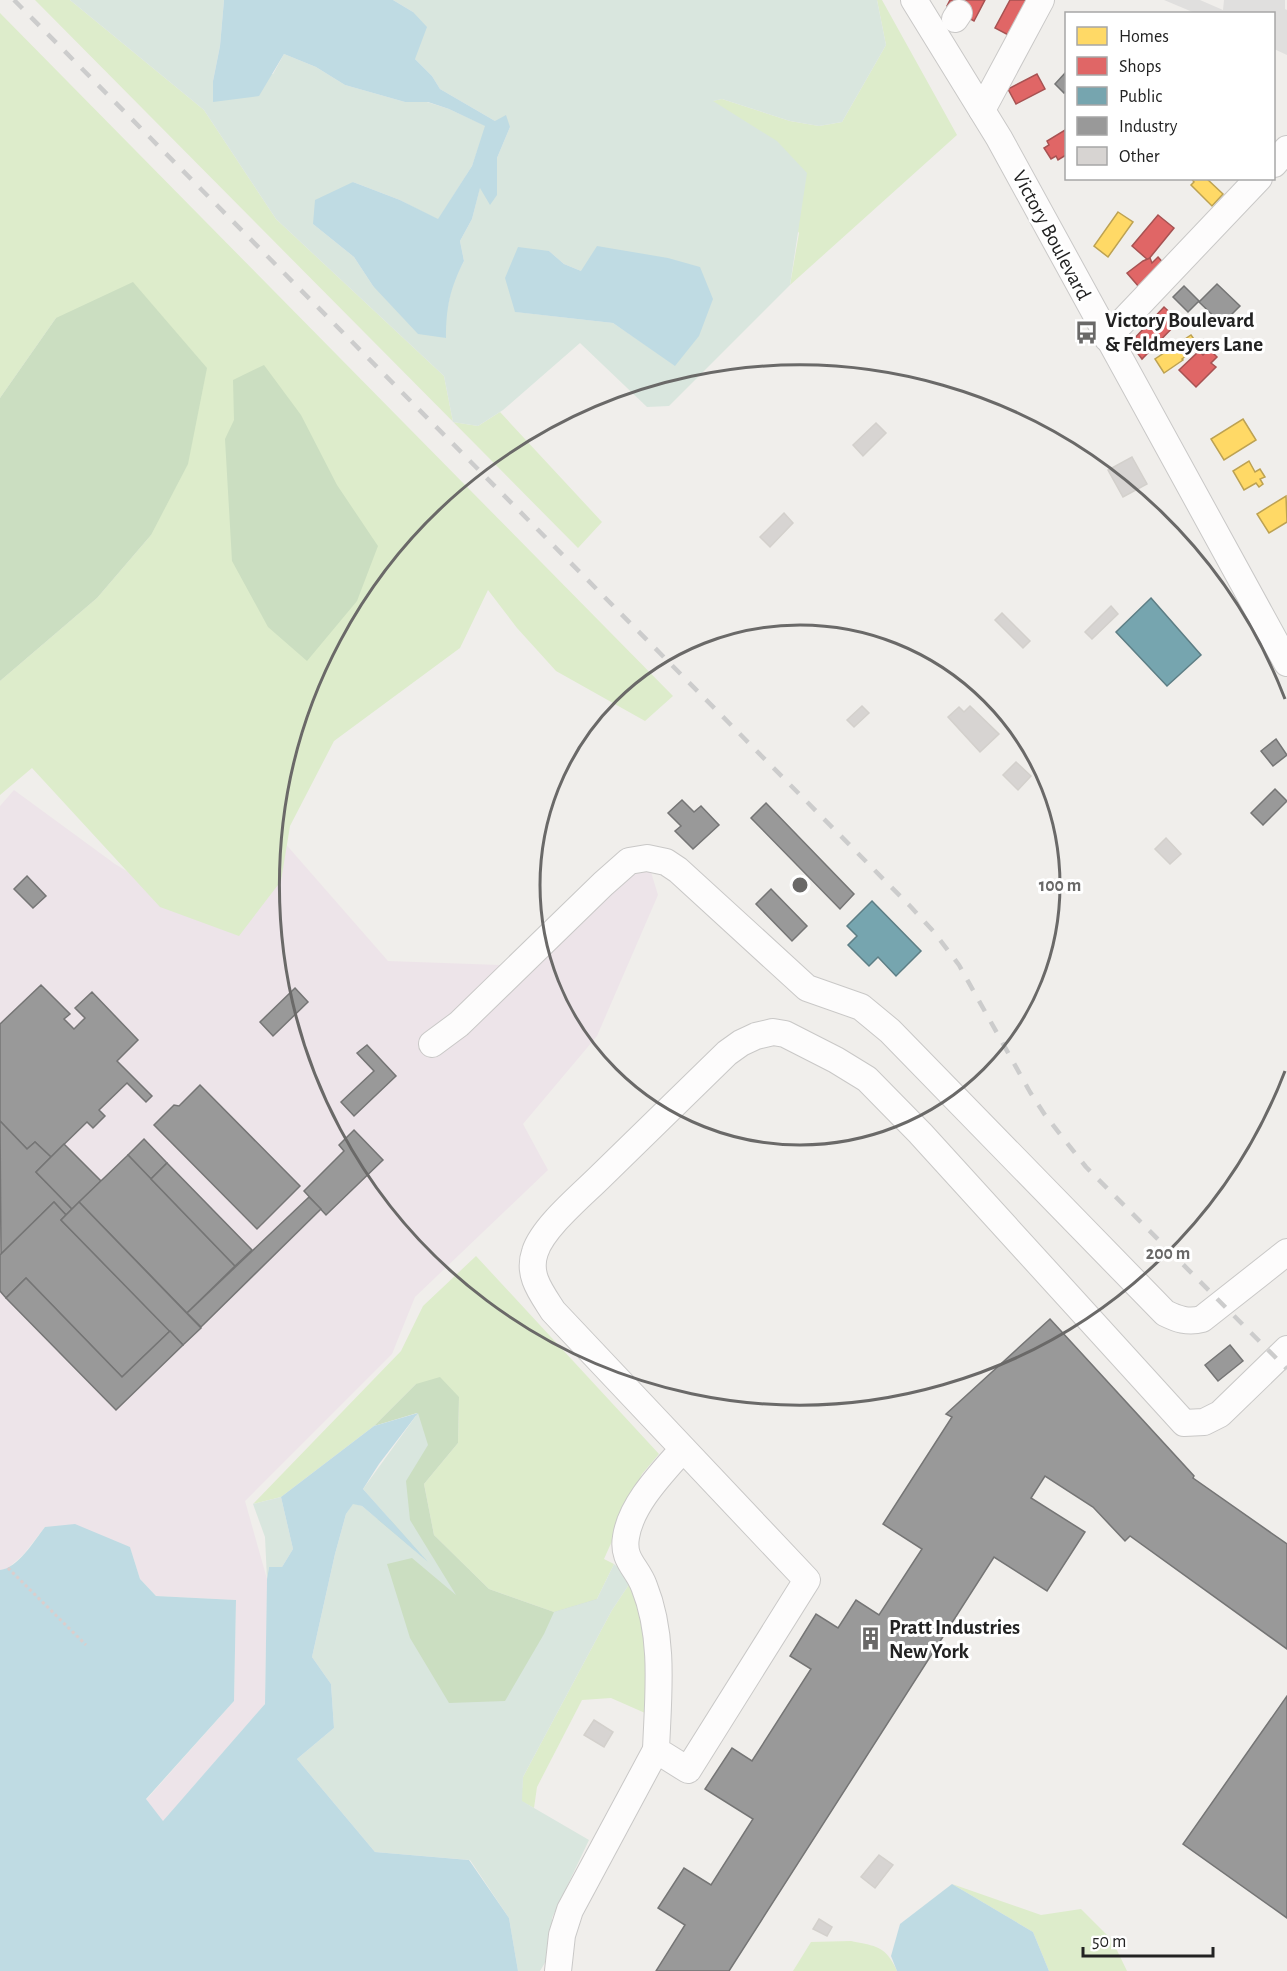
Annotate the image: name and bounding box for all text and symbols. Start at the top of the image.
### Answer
legend [1065,12,1275,180]
text: Homes [1119,28,1169,46]
text: Shops [1119,58,1161,76]
text: Public [1119,88,1162,106]
text: Industry [1119,118,1178,136]
text: Other [1119,148,1160,166]
street label: Victory Boulevard [1009,167,1095,304]
place label: Victory Boulevard & Feldmeyers Lane [1105,310,1263,355]
bus stop icon: Victory Boulevard & Feldmeyers Lane [1074,319,1100,345]
centre of rings [790,875,810,895]
text: 100 m [1039,877,1081,895]
text: 200 m [1146,1245,1190,1263]
place label: Pratt Industries New York [889,1617,1020,1662]
building icon: Pratt Industries New York [858,1626,884,1652]
scale bar [1083,1920,1214,1958]
text: 50 m [1092,1933,1126,1951]

